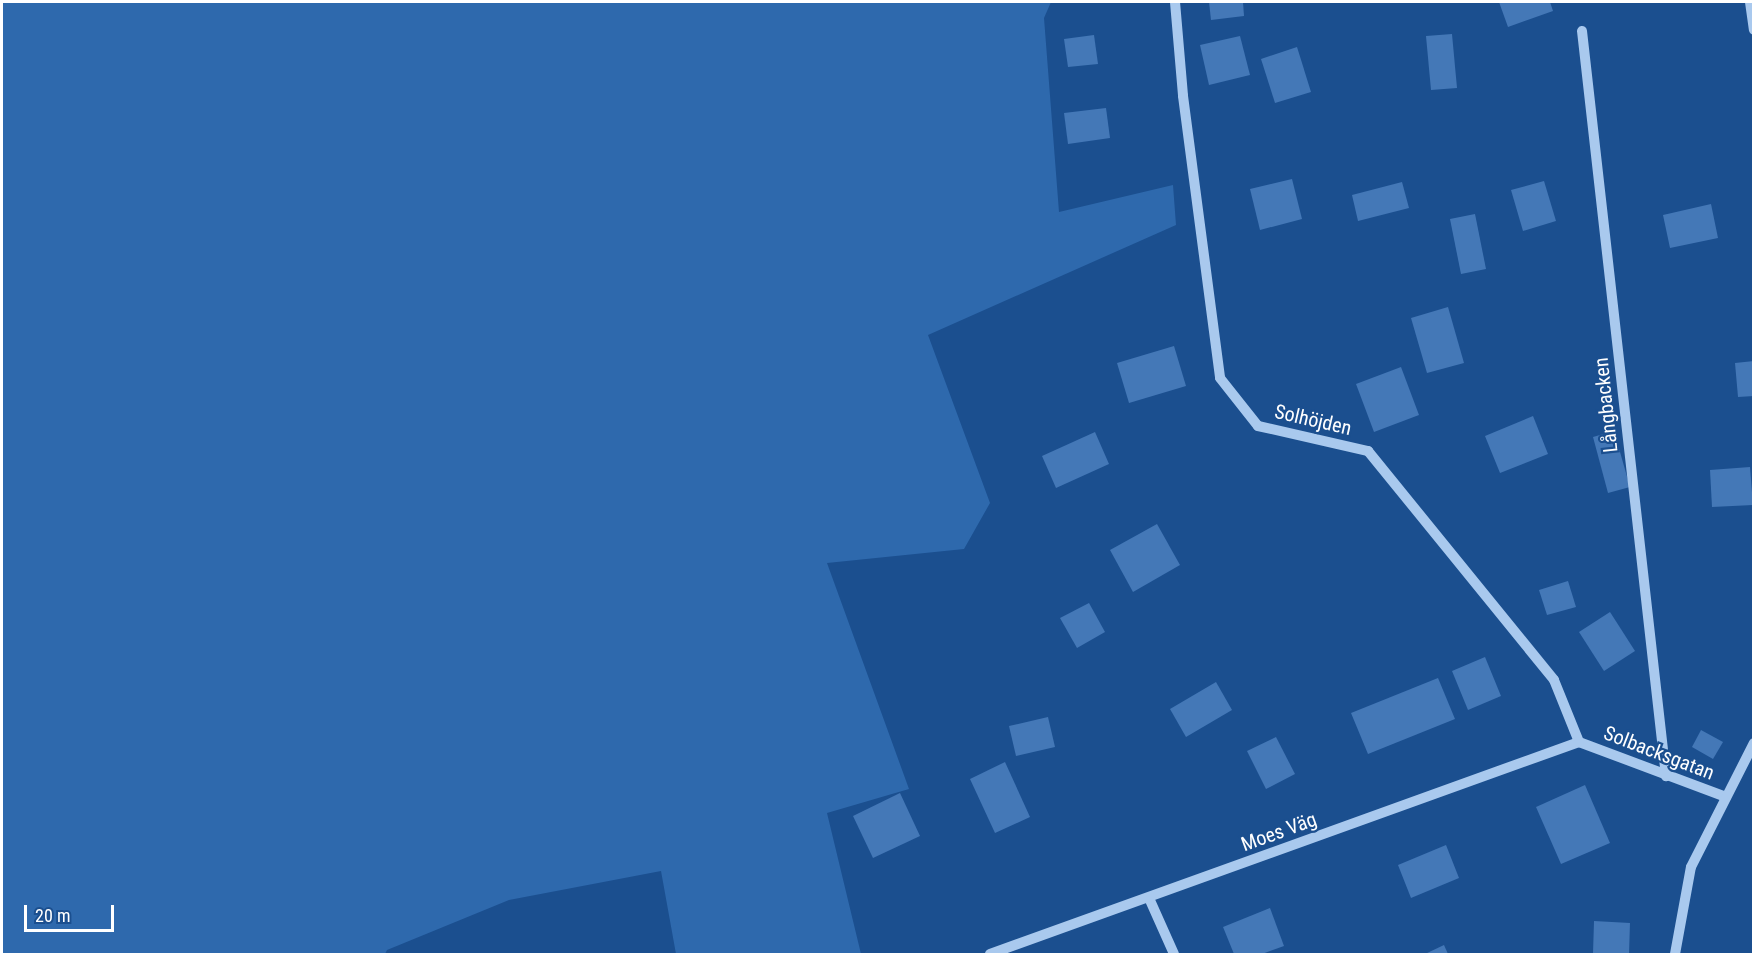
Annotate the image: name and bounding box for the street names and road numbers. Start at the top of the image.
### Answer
street label: Långbacken [1589,356,1623,454]
street label: Solhöjden [1272,400,1354,440]
street label: Solbacksgatan [1600,721,1718,785]
street label: Moes Väg [1238,807,1320,857]

